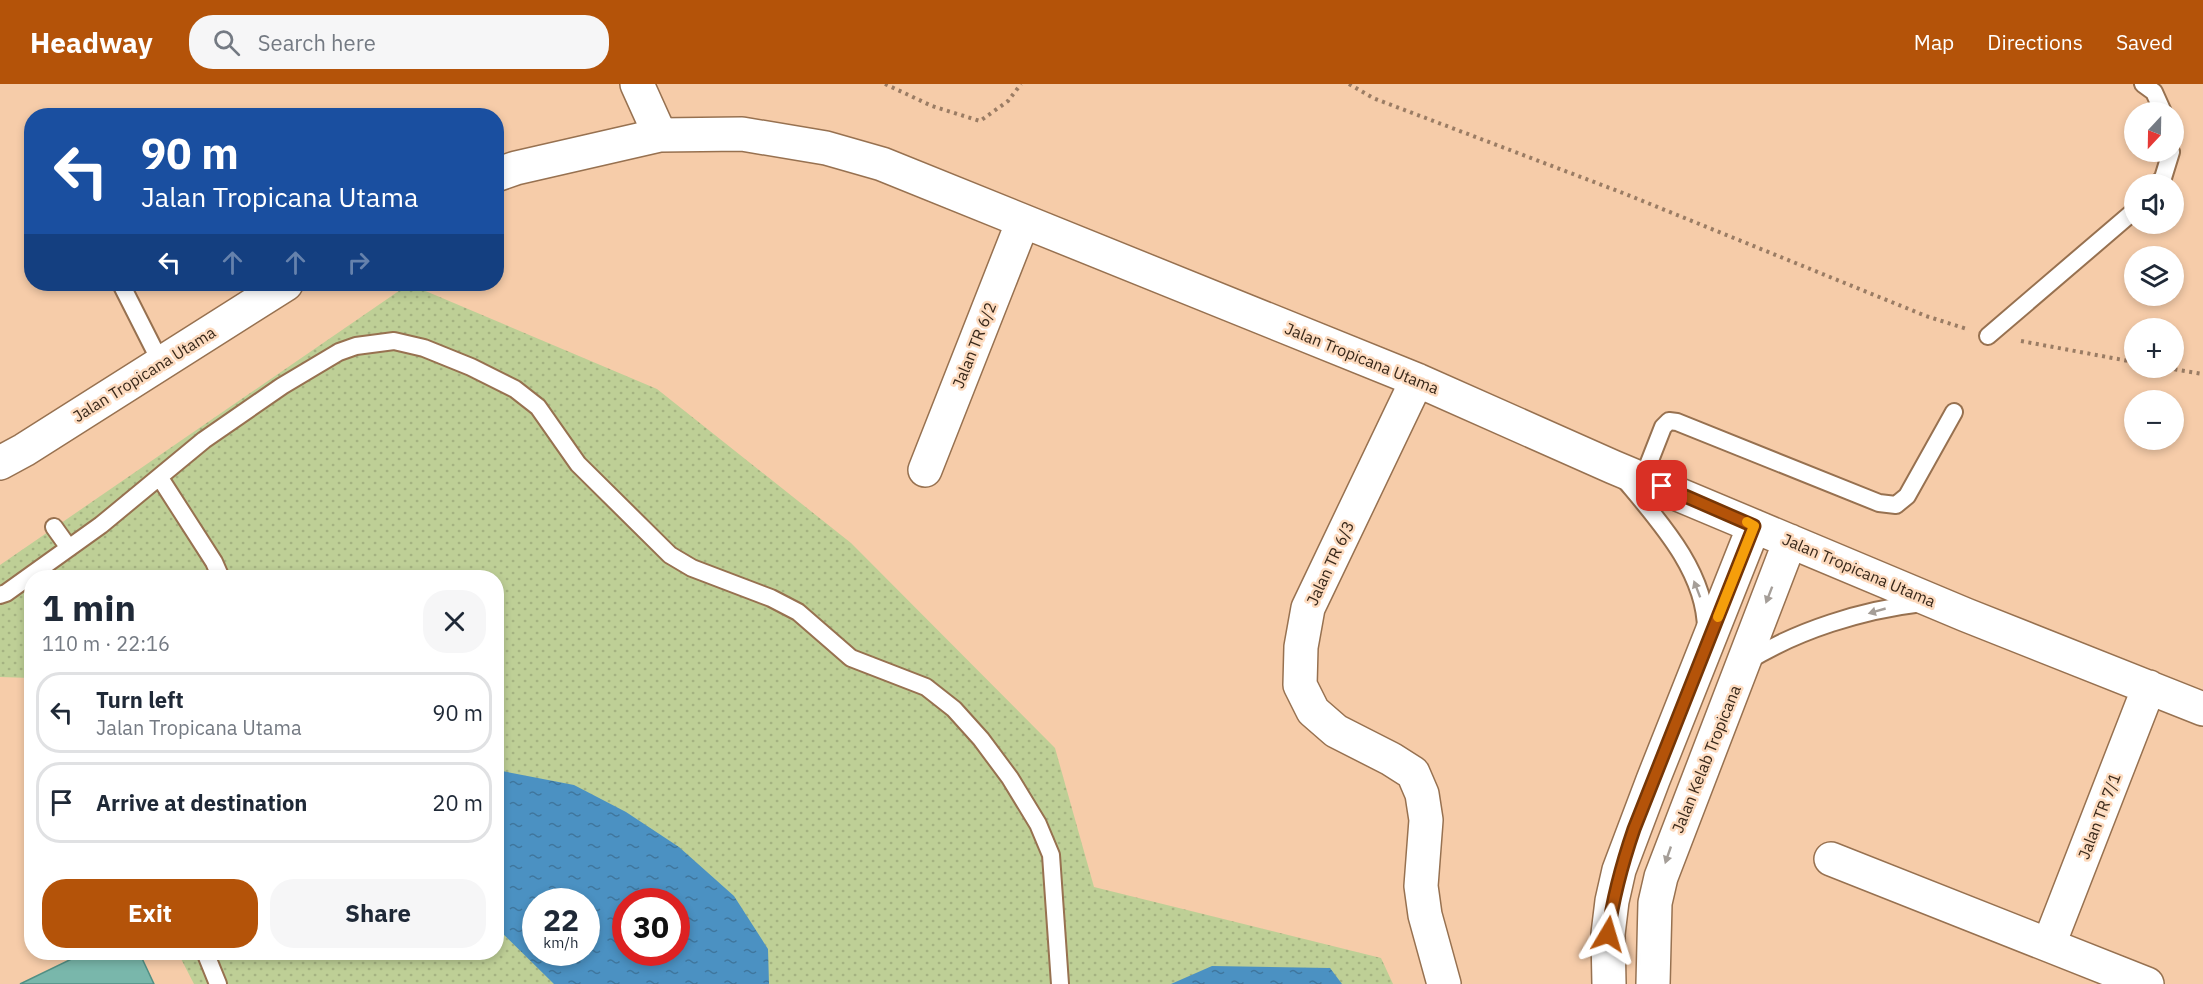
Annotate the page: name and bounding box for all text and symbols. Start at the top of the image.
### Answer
search box [189,15,609,69]
text: Headway [30,24,153,61]
icon: search [210,26,243,59]
text: Search here [258,28,376,57]
text: Map [1914,28,1954,56]
text: Directions [1987,28,2083,56]
text: Saved [2116,28,2173,56]
north arrow [2124,102,2184,162]
map controls [2124,102,2184,450]
text: 90 m [141,126,239,181]
icon: left [42,132,120,210]
button: sound [2124,174,2184,234]
text: Jalan Tropicana Utama [141,179,419,214]
icon: left [153,246,186,279]
icon: ahead [216,246,249,279]
icon: ahead [279,246,312,279]
icon: right [342,246,375,279]
button: layers [2124,246,2184,306]
street label: Jalan TR 6/2 [948,299,1000,391]
street label: Jalan Tropicana Utama [1282,318,1442,398]
button: + [2124,318,2184,378]
street label: Jalan Tropicana Utama [69,322,219,426]
button: − [2124,390,2184,450]
pin [1636,460,1687,511]
icon: arrive [1645,469,1678,502]
street label: Jalan TR 6/3 [1302,518,1358,608]
street label: Jalan Tropicana Utama [1779,529,1939,612]
one-way arrow [1692,580,1702,598]
text: 1 min [42,584,136,631]
one-way arrow [1764,587,1774,605]
button: close [423,590,486,653]
one-way arrow [1868,607,1886,616]
text: 110 m · 22:16 [42,630,170,657]
street label: Jalan Kelab Tropicana [1667,682,1745,836]
text: Turn left [96,685,184,714]
icon: left [45,696,78,729]
text: 90 m [432,698,483,727]
text: Jalan Tropicana Utama [96,714,302,741]
street label: Jalan TR 7/1 [2073,770,2125,862]
icon: arrive [45,786,78,819]
text: Arrive at destination [96,788,307,817]
text: 20 m [432,788,483,817]
one-way arrow [1663,847,1673,865]
button: Exit [42,879,258,948]
button: Share [270,879,486,948]
speed limit sign: 30 [612,888,690,966]
text: 22 [543,900,579,939]
position arrow [1576,902,1640,966]
text: km/h [543,933,579,952]

